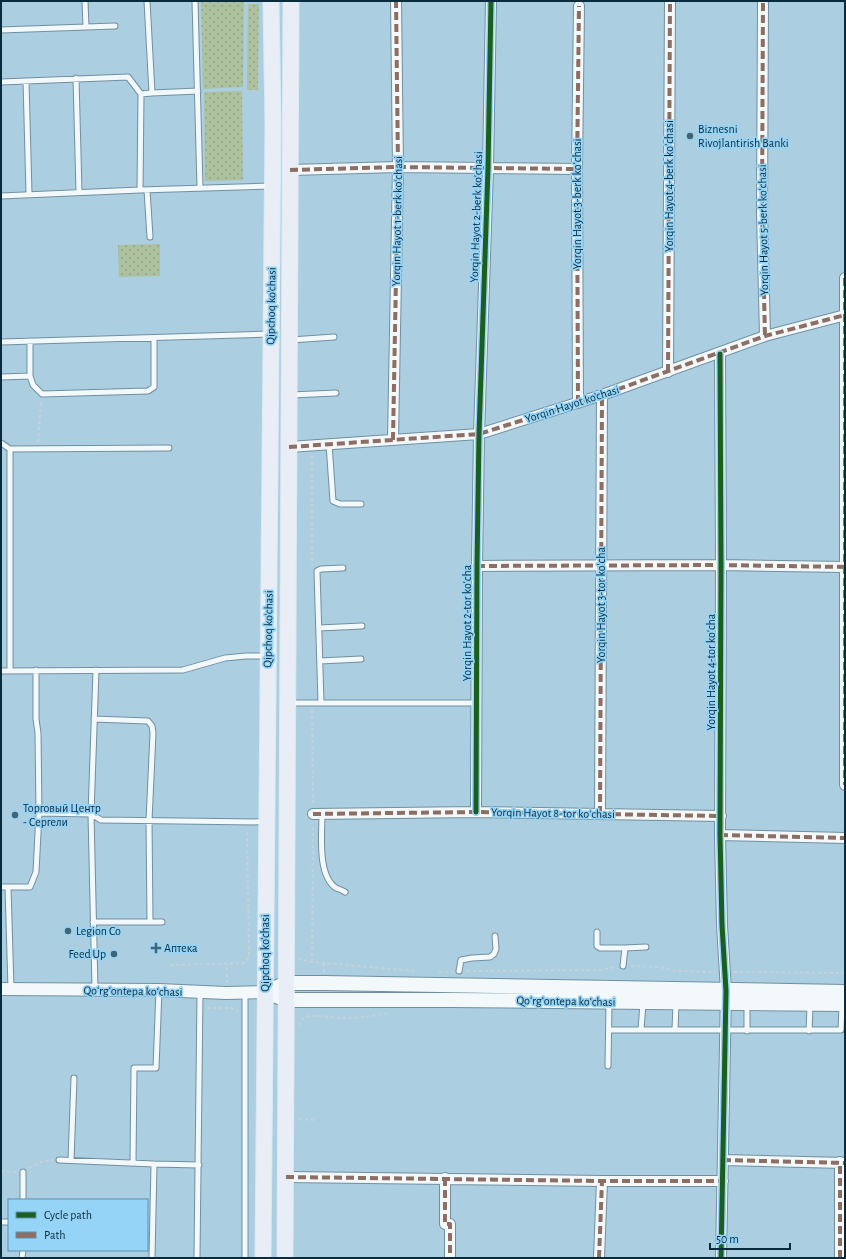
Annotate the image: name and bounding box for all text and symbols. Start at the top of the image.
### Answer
street label: Yorqin Hayot 4-berk koʻchasi [663,120,676,252]
place label: Biznesni Rivojlantirish Banki [698,123,789,150]
marker: Biznesni Rivojlantirish Banki [685,131,695,141]
street label: Yorqin Hayot 3-berk koʻchasi [571,138,584,270]
street label: Yorqin Hayot 2-berk koʻchasi [468,151,485,283]
street label: Yorqin Hayot 1-berk koʻchasi [390,156,405,286]
street label: Yorqin Hayot 5-berk koʻchasi [756,164,771,296]
street label: Qipchoq ko'chasi [264,267,279,345]
street label: Yorqin Hayot ko'chasi [523,383,621,426]
street label: Yorqin Hayot 3-tor koʻcha [595,547,608,663]
street label: Yorqin Hayot 2-tor koʻcha [461,564,474,681]
street label: Qipchoq ko'chasi [261,590,276,668]
street label: Yorqin Hayot 4-tor koʻcha [705,613,718,730]
place label: Торговый Центр - Сергели [23,802,101,828]
street label: Yorqin Hayot 8-tor koʻchasi [491,806,615,821]
marker: Торговый Центр - Сергели [10,810,20,820]
street label: Qipchoq ko'chasi [259,914,272,992]
place label: Legion Co [76,925,121,937]
marker: Legion Co [63,926,73,936]
place label: Аптека [164,942,198,954]
marker: Аптека [151,943,161,953]
place label: Feed Up [69,948,106,960]
marker: Feed Up [109,949,119,959]
street label: Qoʻrgʻontepa koʻchasi [83,984,183,999]
street label: Qoʻrgʻontepa koʻchasi [516,994,616,1009]
legend [8,1199,148,1251]
text: Cycle path [44,1209,92,1222]
scale bar [710,1225,790,1251]
text: Path [44,1229,66,1241]
text: 50 m [716,1233,739,1245]

